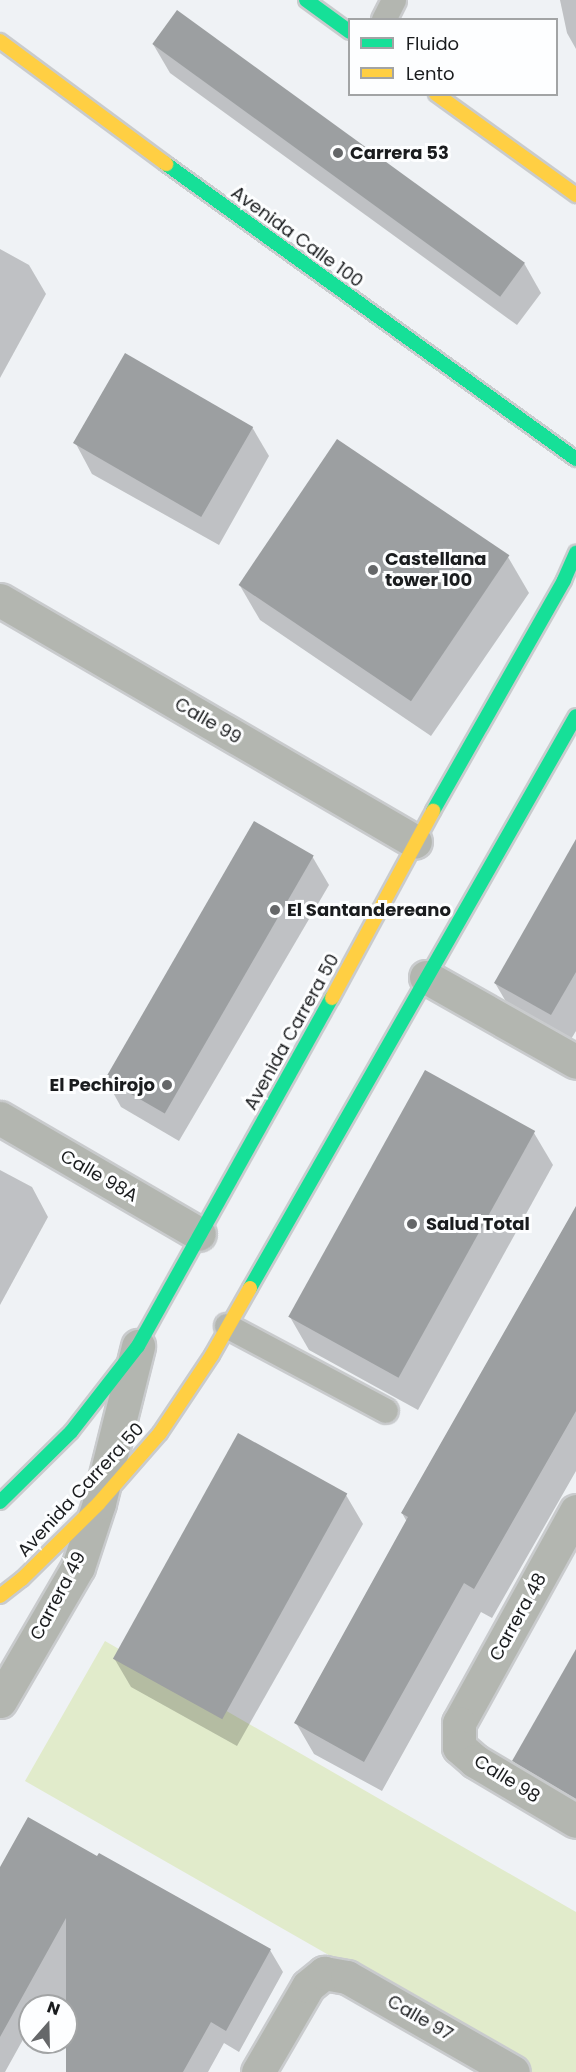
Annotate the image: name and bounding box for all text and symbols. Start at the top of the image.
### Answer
legend [348,18,558,96]
text: Fluido [406,31,459,56]
text: Lento [406,61,455,86]
place label: Carrera 53 [350,142,449,164]
marker: Carrera 53 [331,146,345,160]
street label: Avenida Calle 100 [227,182,367,292]
place label: Castellana tower 100 [385,549,487,592]
marker: Castellana tower 100 [366,563,380,577]
street label: Calle 99 [171,693,245,749]
place label: El Santandereano [287,899,451,921]
marker: El Santandereano [268,903,282,917]
street label: Avenida Carrera 50 [240,950,344,1114]
place label: El Pechirojo [50,1074,155,1096]
marker: El Pechirojo [160,1078,174,1092]
street label: Calle 98A [56,1145,142,1207]
place label: Salud Total [426,1213,530,1235]
marker: Salud Total [403,1215,421,1233]
street label: Avenida Carrera 50 [13,1418,149,1562]
street label: Carrera 49 [26,1548,90,1644]
street label: Carrera 48 [485,1569,551,1665]
street label: Calle 98 [470,1750,544,1808]
street label: Calle 97 [383,1991,457,2045]
north arrow [18,1994,78,2054]
text: N [44,1996,63,2021]

